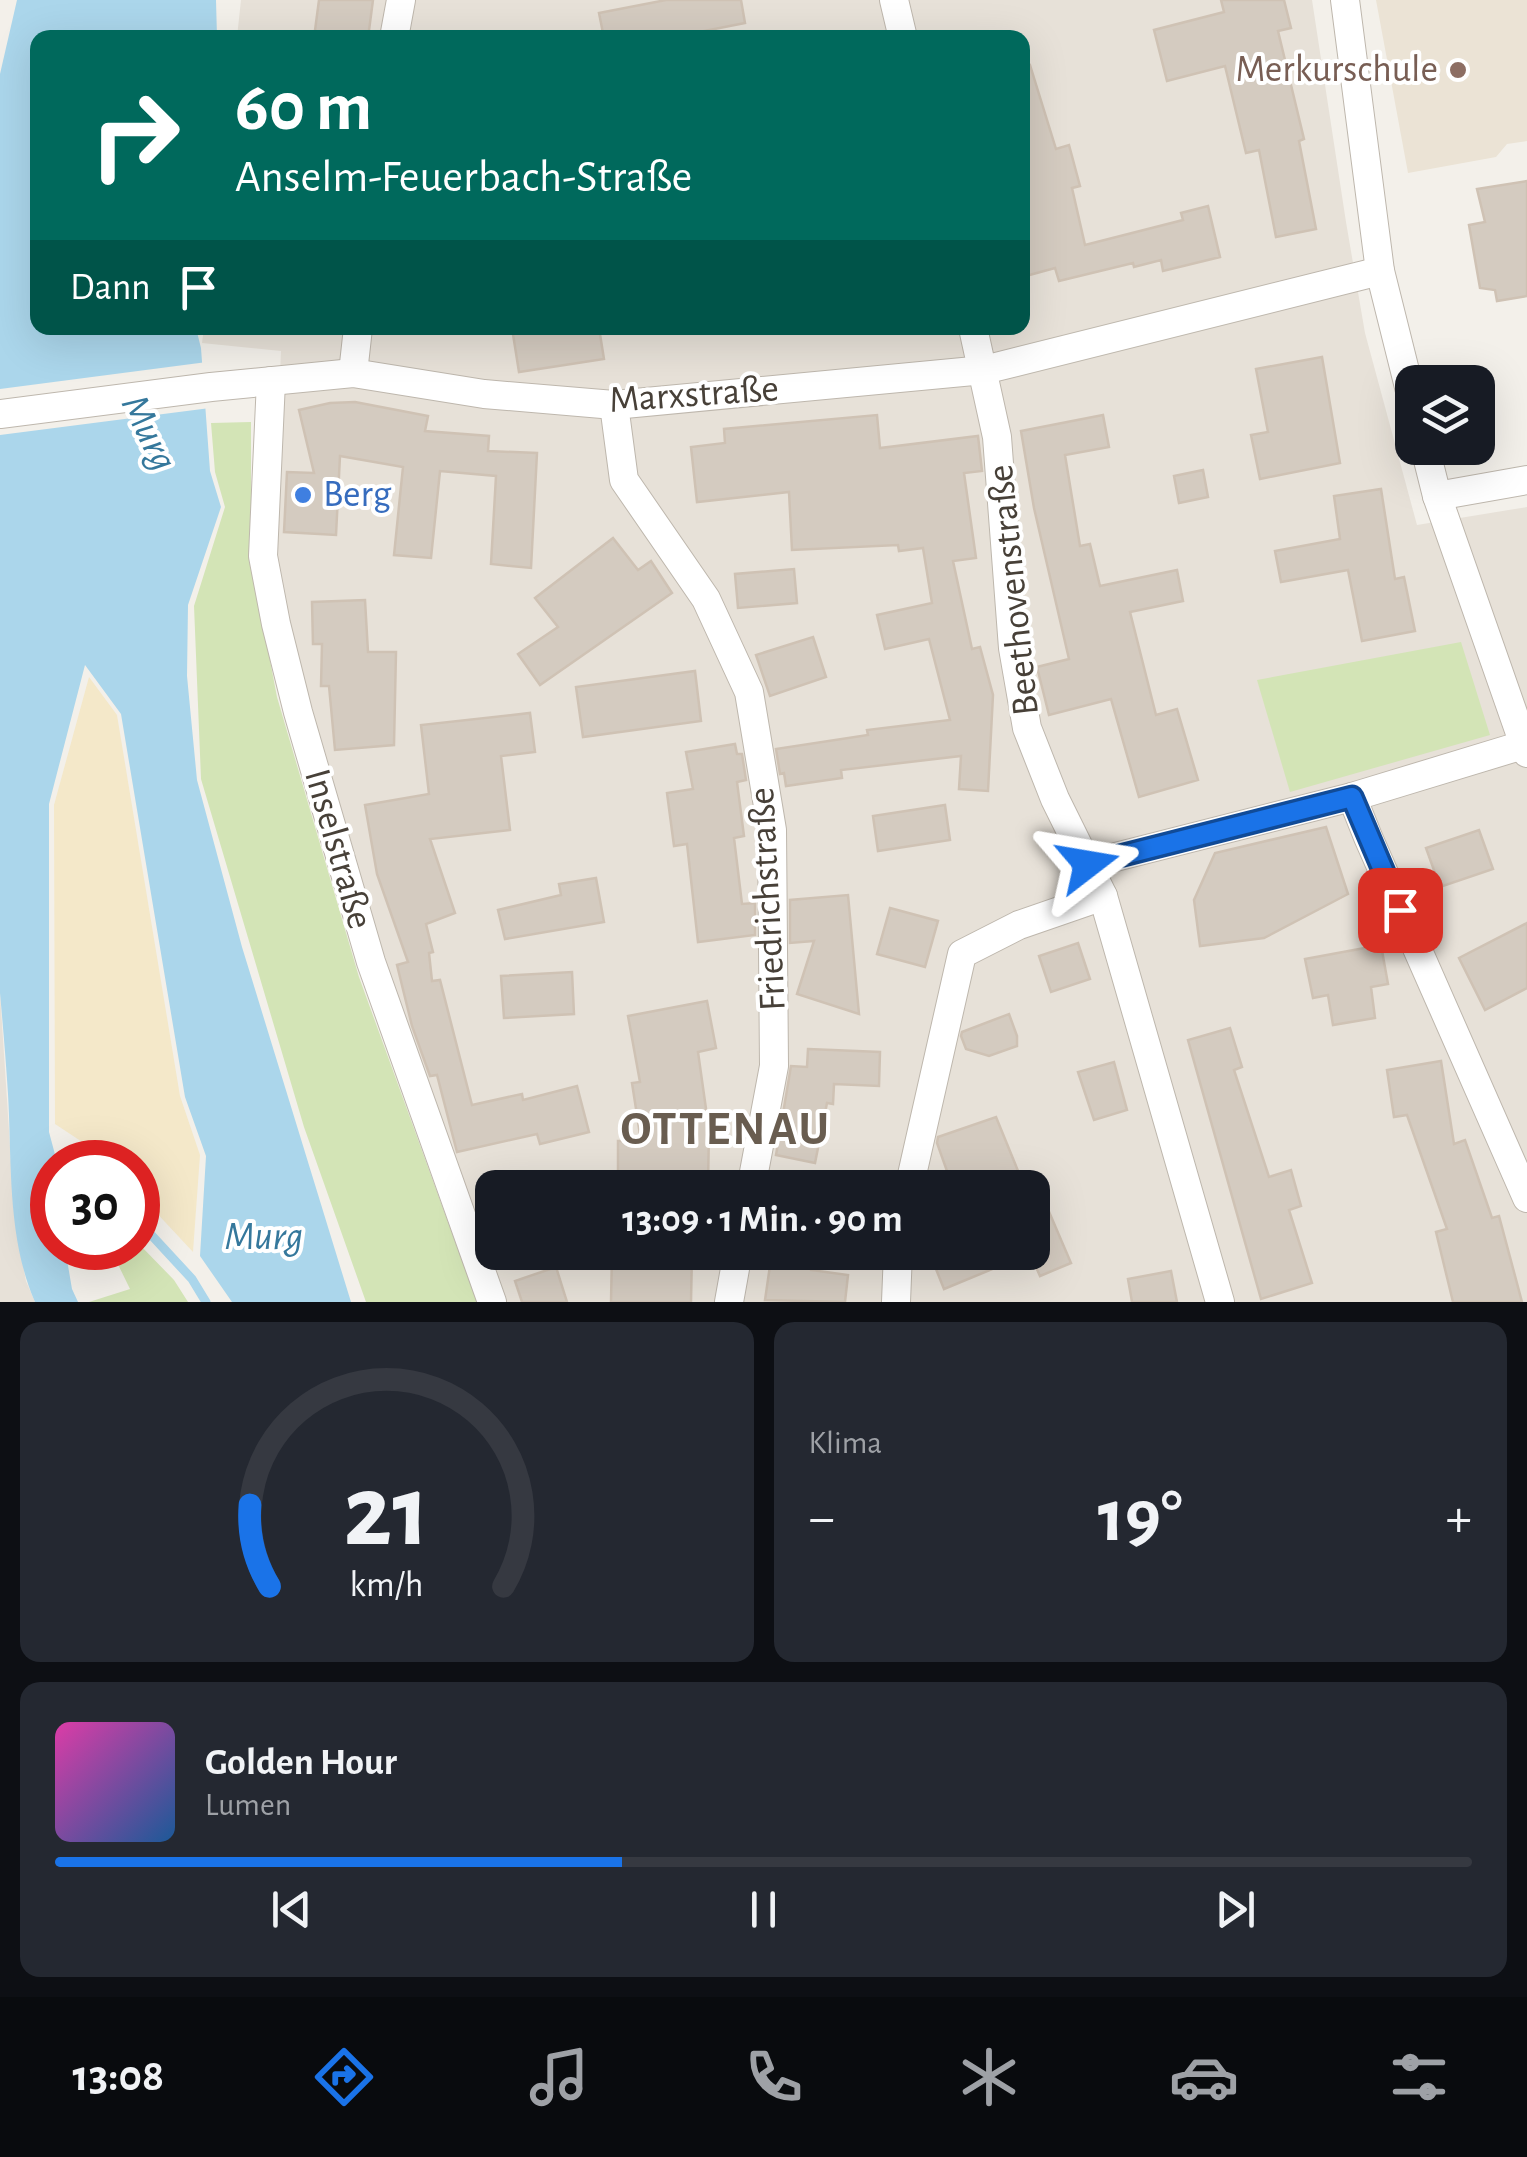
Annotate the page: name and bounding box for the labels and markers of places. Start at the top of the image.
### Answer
place label: Merkurschule [1236,51,1438,89]
marker: Merkurschule [1447,59,1469,81]
place label: Berg [323,476,392,514]
marker: Berg [292,484,314,506]
pin [1358,868,1443,953]

